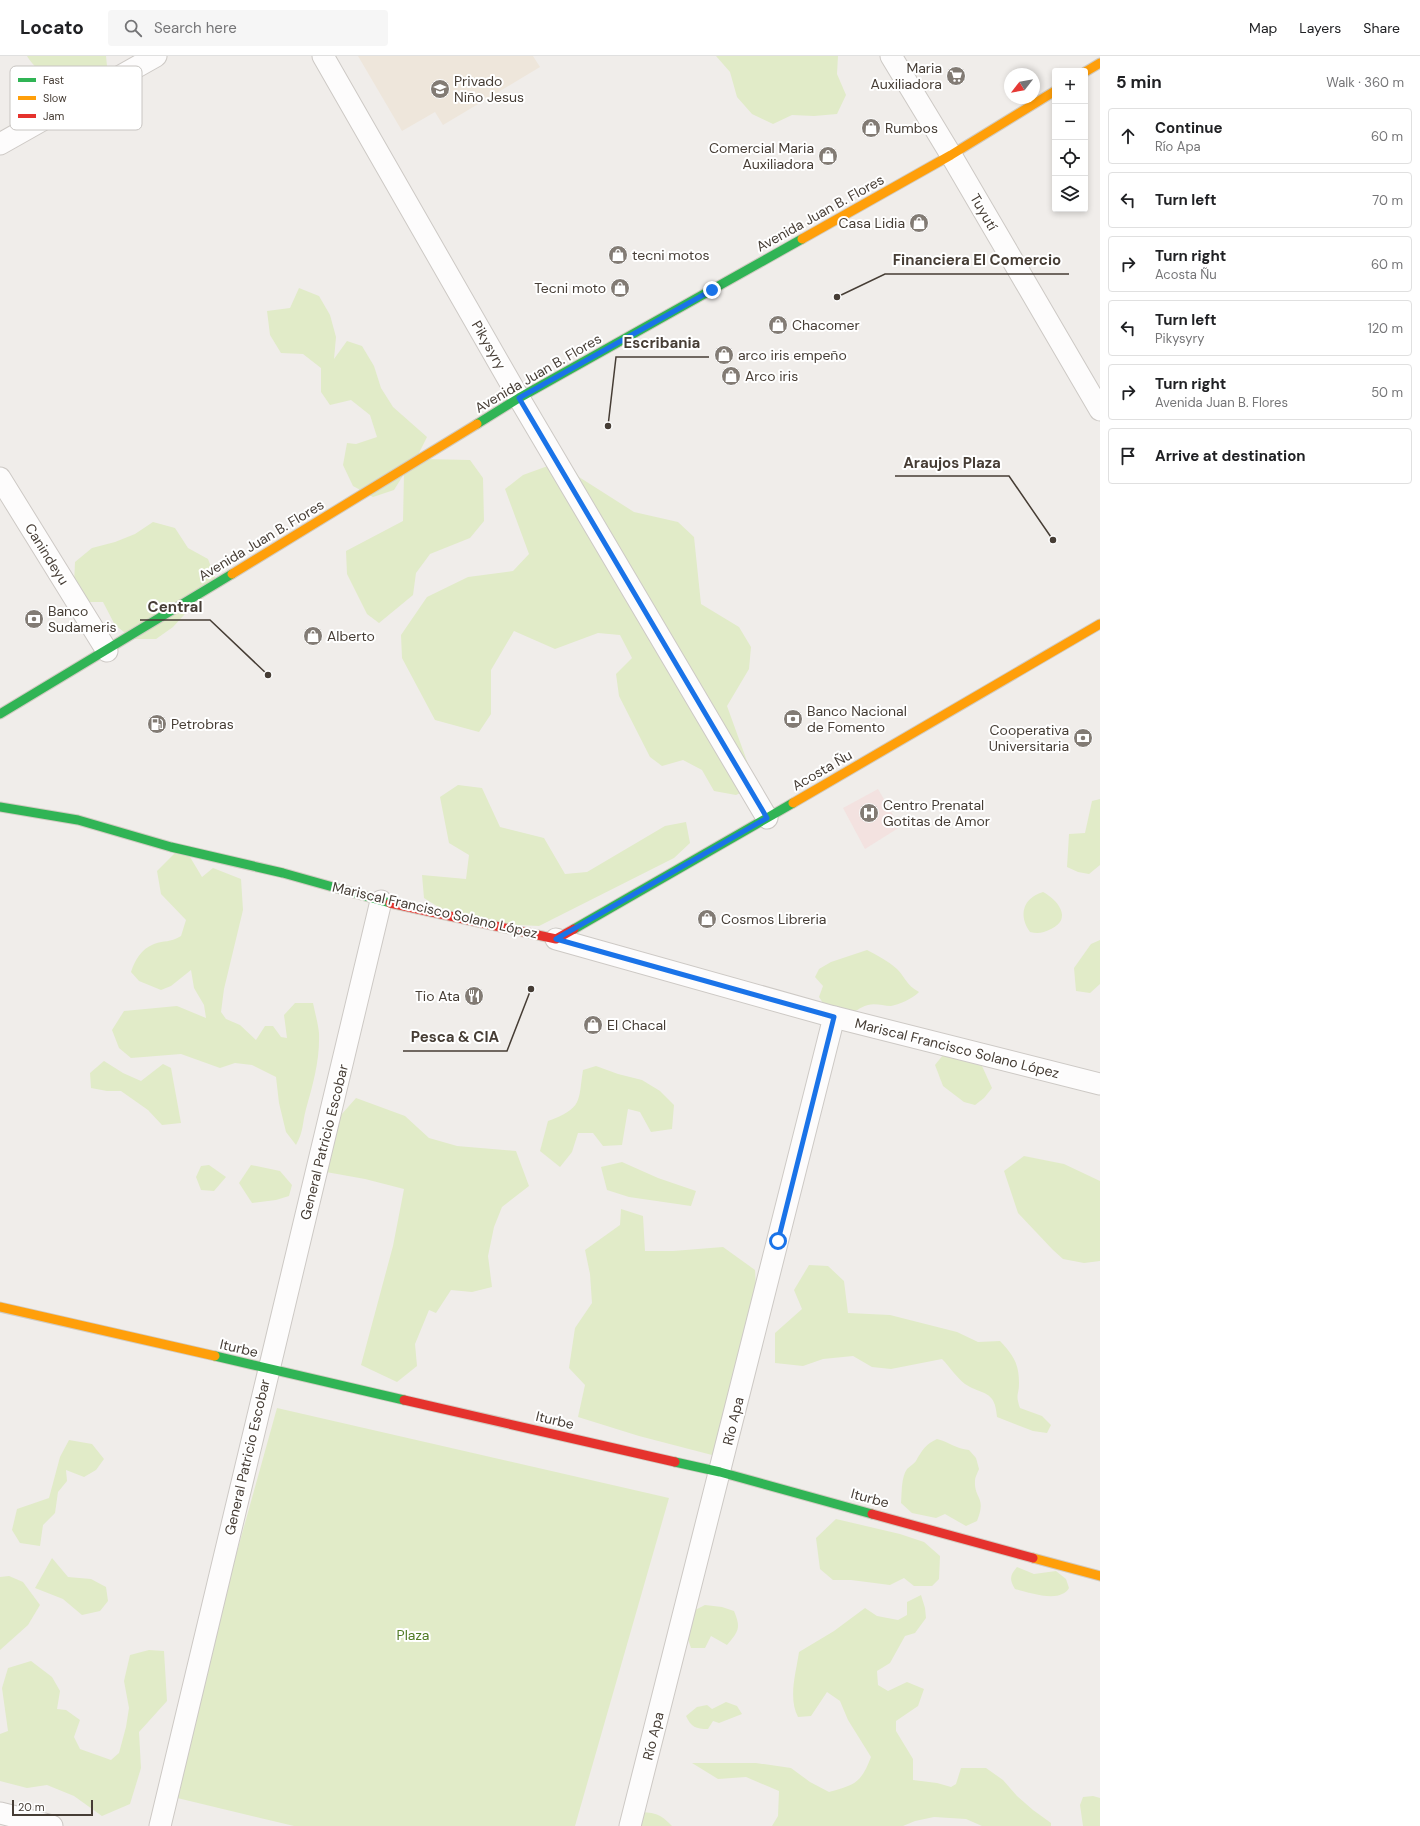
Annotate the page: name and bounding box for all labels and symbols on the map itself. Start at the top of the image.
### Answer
place label: Maria Auxiliadora [871,59,942,93]
supermarket icon: Maria Auxiliadora [945,65,967,87]
legend [10,66,142,130]
north arrow [1004,68,1040,104]
place label: Privado Niño Jesus [454,72,524,106]
text: Fast [43,73,64,87]
school or university icon: Privado Niño Jesus [429,78,451,100]
text: Slow [43,91,67,105]
text: Jam [43,109,64,123]
shop icon: Rumbos [860,117,882,139]
place label: Rumbos [885,119,938,137]
place label: Comercial Maria Auxiliadora [709,139,814,173]
shop icon: Comercial Maria Auxiliadora [817,145,839,167]
street label: Avenida Juan B. Flores [753,170,887,256]
street label: Tuyutí [966,190,1002,234]
shop icon: Casa Lidia [908,212,930,234]
place label: Casa Lidia [838,214,905,232]
shop icon: tecni motos [607,244,629,266]
place label: tecni motos [632,246,710,264]
callout: Financiera El Comercio [885,247,1069,274]
text: Financiera El Comercio [893,250,1061,270]
shop icon: Tecni moto [609,277,631,299]
place label: Tecni moto [534,279,606,297]
route end [703,281,721,299]
shop icon: Chacomer [767,314,789,336]
place label: Chacomer [792,316,860,334]
street label: Pikysyry [468,317,510,373]
street label: Avenida Juan B. Flores [471,329,605,417]
callout: Escribania [616,330,709,357]
text: Escribania [624,333,700,353]
shop icon: arco iris empeño [713,344,735,366]
place label: arco iris empeño [738,346,847,364]
shop icon: Arco iris [720,365,742,387]
place label: Arco iris [745,367,798,385]
callout: Araujos Plaza [895,449,1009,476]
text: Araujos Plaza [903,453,1001,473]
street label: Avenida Juan B. Flores [195,495,327,585]
street label: Canindeyu [21,520,73,588]
callout: Central [140,593,210,620]
text: Central [148,597,202,617]
place label: Banco Sudameris [48,602,117,636]
bank icon: Banco Sudameris [23,608,45,630]
shop icon: Alberto [302,625,324,647]
place label: Alberto [327,627,375,645]
place label: Banco Nacional de Fomento [807,702,907,736]
bank icon: Banco Nacional de Fomento [782,708,804,730]
fuel station icon: Petrobras [146,713,168,735]
place label: Petrobras [171,715,234,733]
place label: Cooperativa Universitaria [989,721,1069,755]
bank icon: Cooperativa Universitaria [1072,727,1094,749]
street label: Acosta Ñu [789,746,855,794]
place label: Centro Prenatal Gotitas de Amor [883,796,990,830]
hospital icon: Centro Prenatal Gotitas de Amor [858,802,880,824]
street label: Mariscal Francisco Solano López [331,878,539,942]
shop icon: Cosmos Libreria [696,908,718,930]
place label: Cosmos Libreria [721,910,826,928]
restaurant icon: Tio Ata [463,985,485,1007]
place label: Tio Ata [415,987,460,1005]
shop icon: El Chacal [582,1014,604,1036]
street label: Mariscal Francisco Solano López [853,1014,1061,1082]
place label: El Chacal [607,1016,666,1034]
callout: Pesca & CIA [403,1024,507,1051]
text: Pesca & CIA [411,1027,500,1047]
street label: General Patricio Escobar [296,1062,352,1222]
route start [769,1232,787,1250]
street label: Iturbe [218,1335,260,1361]
street label: General Patricio Escobar [220,1377,274,1537]
street label: Río Apa [718,1395,748,1447]
street label: Iturbe [534,1407,576,1433]
street label: Iturbe [849,1484,891,1512]
park label: Plaza [397,1626,429,1644]
street label: Río Apa [638,1710,668,1762]
scale bar [12,1798,93,1817]

